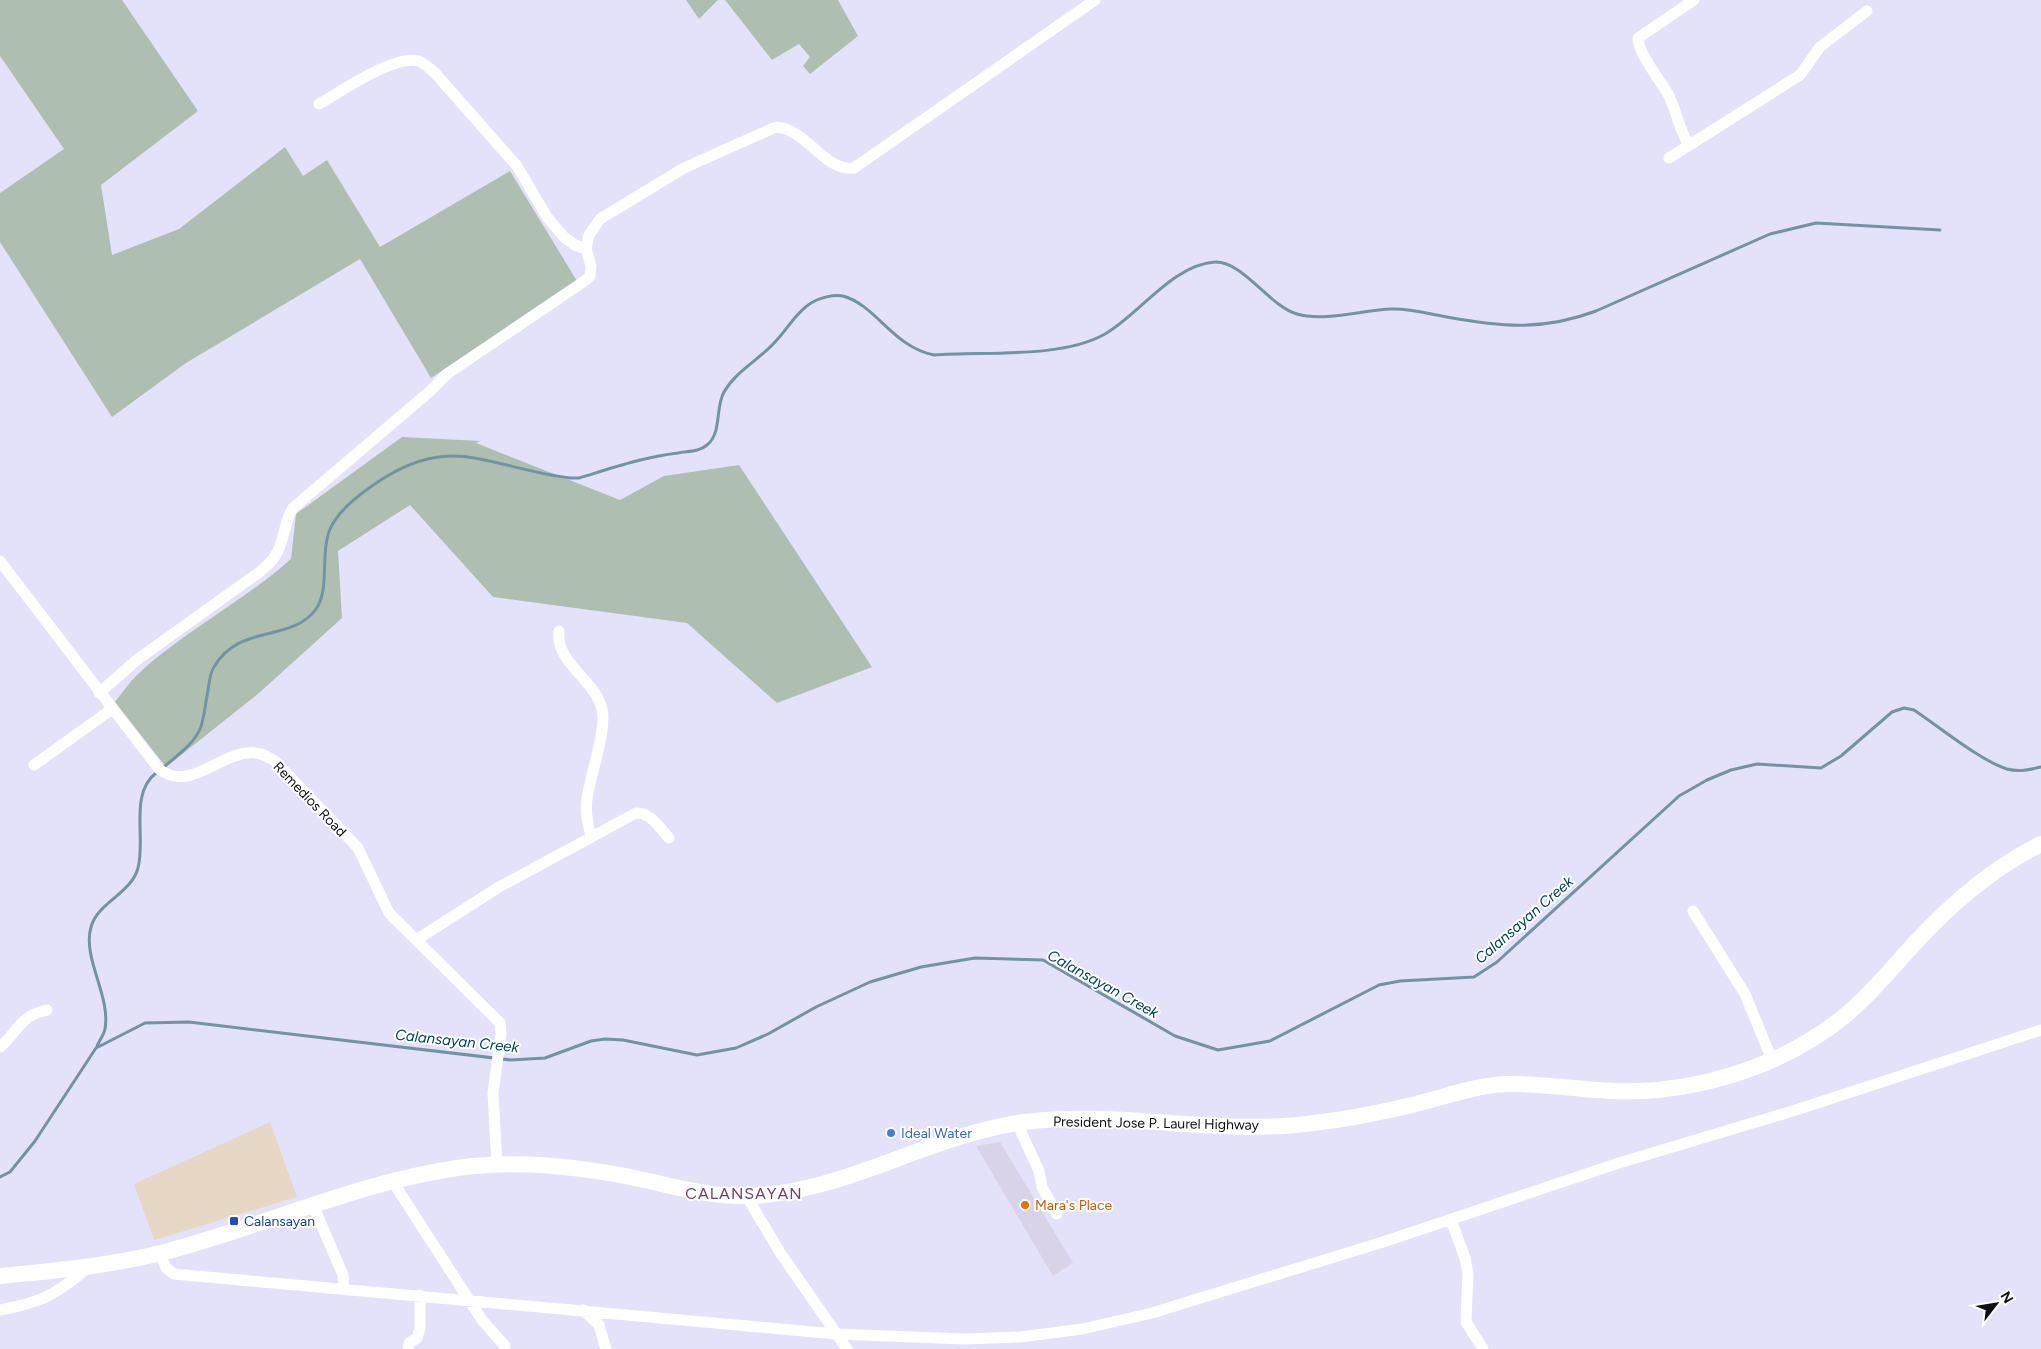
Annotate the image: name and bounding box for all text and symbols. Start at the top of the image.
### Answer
street label: Remedios Road [270,758,350,840]
water label: Calansayan Creek [1471,872,1577,968]
water label: Calansayan Creek [1044,946,1162,1022]
water label: Calansayan Creek [394,1026,520,1057]
street label: President Jose P. Laurel Highway [1053,1113,1260,1134]
place label: Ideal Water [901,1125,972,1142]
marker: Ideal Water [885,1127,897,1139]
district label: CALANSAYAN [685,1184,803,1203]
place label: Mara's Place [1035,1197,1113,1214]
marker: Mara's Place [1019,1199,1031,1211]
place label: Calansayan [244,1213,315,1230]
marker: Calansayan [228,1215,240,1227]
north arrow [1971,1279,2021,1329]
text: N [1997,1289,2017,1307]

